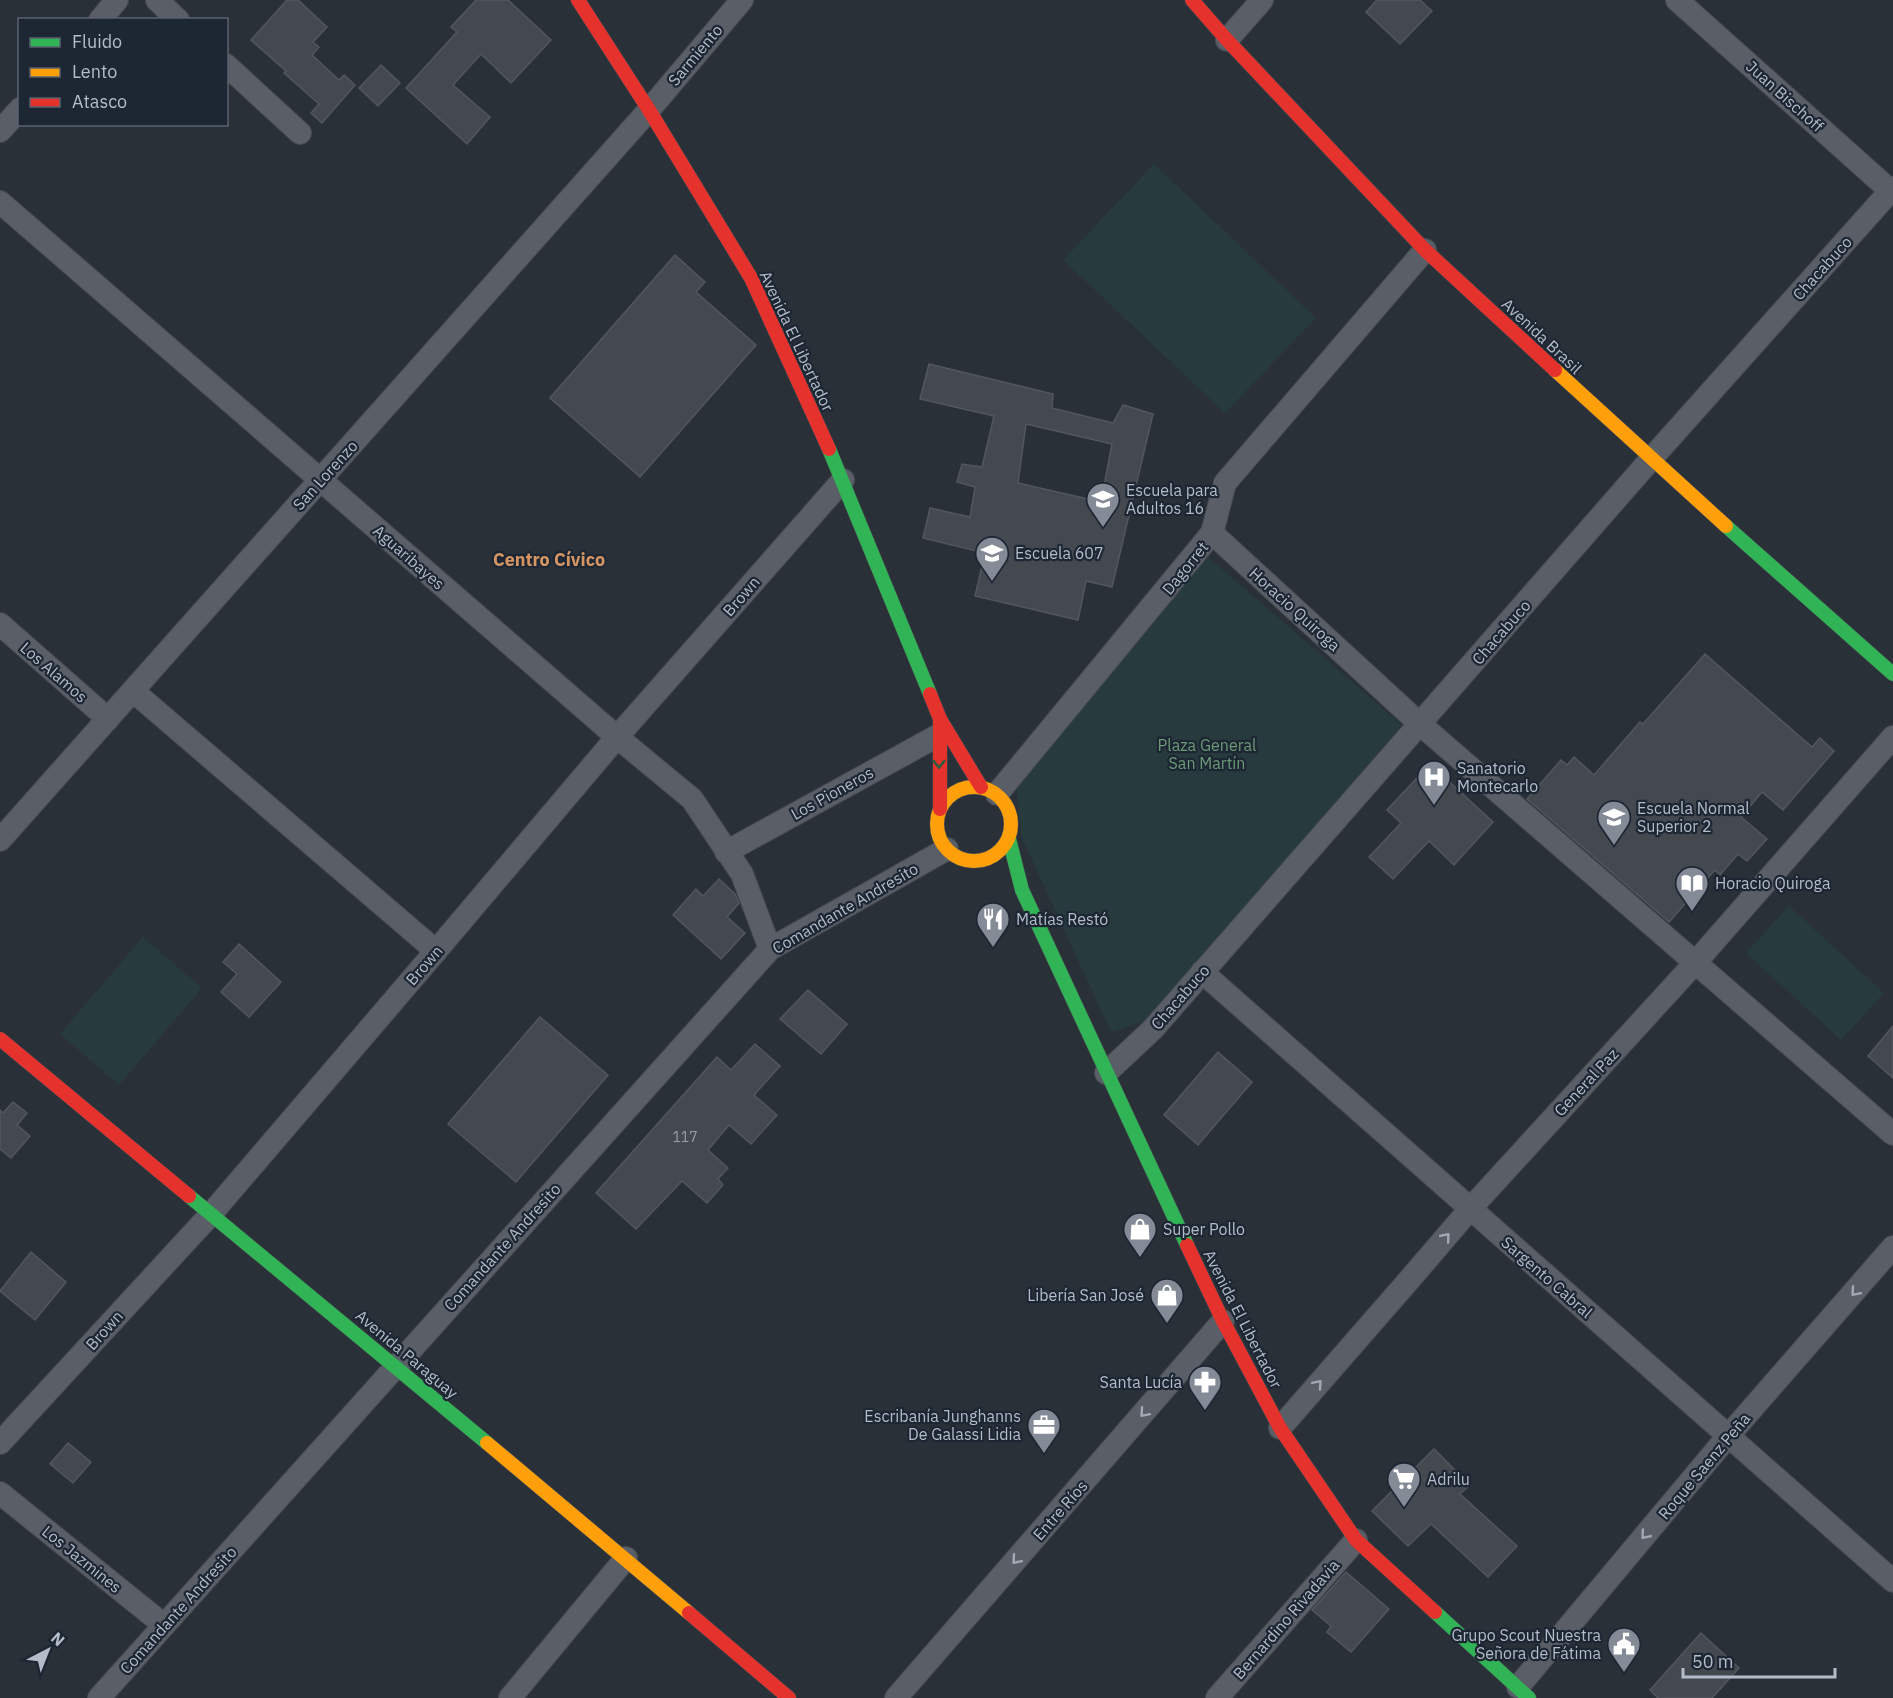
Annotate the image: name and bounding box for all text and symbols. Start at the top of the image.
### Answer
legend [18,18,228,126]
street label: Sarmiento [664,20,726,90]
text: Fluido [72,30,122,53]
street label: Juan Bischoff [1742,56,1828,136]
text: Lento [72,60,117,83]
text: Atasco [72,90,127,113]
street label: Chacabuco [1788,232,1856,304]
street label: Avenida El Libertador [756,267,838,415]
street label: Avenida Brasil [1498,294,1586,378]
street label: San Lorenzo [288,436,362,514]
place label: Escuela para Adultos 16 [1126,480,1218,518]
school or university icon: Escuela para Adultos 16 [1085,481,1121,528]
street label: Aguaribayes [369,520,449,594]
school or university icon: Escuela 607 [974,535,1010,582]
street label: Dagorret [1158,537,1212,599]
place label: Escuela 607 [1015,543,1104,563]
district label: Centro Cívico [493,548,605,571]
street label: Horacio Quiroga [1245,563,1345,655]
street label: Brown [718,572,764,620]
street label: Chacabuco [1467,595,1535,669]
street label: Los Alamos [16,637,92,707]
park label: Plaza General San Martín [1158,735,1256,773]
place label: Sanatorio Montecarlo [1457,758,1538,796]
hospital icon: Sanatorio Montecarlo [1416,759,1452,806]
one-way arrow [933,760,945,769]
street label: Los Pioneros [787,762,877,824]
place label: Escuela Normal Superior 2 [1637,798,1750,836]
school or university icon: Escuela Normal Superior 2 [1596,799,1632,846]
street label: Comandante Andresito [769,858,921,958]
library icon: Horacio Quiroga [1674,865,1710,912]
place label: Horacio Quiroga [1715,873,1831,893]
restaurant icon: Matías Restó [975,901,1011,948]
place label: Matías Restó [1016,909,1108,929]
street label: Brown [401,941,447,989]
street label: Chacabuco [1146,960,1214,1034]
street label: General Paz [1549,1044,1623,1120]
house number: 117 [672,1128,698,1146]
street label: Comandante Andresito [439,1179,565,1315]
shop icon: Super Pollo [1122,1211,1158,1258]
place label: Super Pollo [1163,1219,1245,1239]
street label: Sargento Cabral [1497,1232,1597,1322]
one-way arrow [1439,1233,1450,1244]
street label: Avenida El Libertador [1199,1246,1287,1392]
shop icon: Libería San José [1149,1277,1185,1324]
place label: Libería San José [1027,1285,1144,1305]
one-way arrow [1851,1285,1862,1296]
street label: Avenida Paraguay [352,1305,462,1403]
street label: Brown [81,1306,127,1354]
pharmacy icon: Santa Lucía [1187,1364,1223,1411]
place label: Santa Lucía [1100,1372,1182,1392]
one-way arrow [1311,1380,1322,1391]
place label: Escribanía Junghanns De Galassi Lidia [864,1406,1021,1444]
one-way arrow [1140,1406,1151,1417]
office icon: Escribanía Junghanns De Galassi Lidia [1026,1407,1062,1454]
street label: Roque Saenz Peña [1654,1408,1755,1523]
supermarket icon: Adrilu [1386,1461,1422,1508]
place label: Adrilu [1427,1469,1470,1489]
street label: Entre Ríos [1028,1476,1092,1544]
street label: Los Jazmines [38,1521,126,1597]
one-way arrow [1642,1528,1653,1539]
street label: Comandante Andresito [115,1542,241,1678]
one-way arrow [1012,1553,1023,1564]
street label: Bernardino Rivadavia [1229,1555,1344,1683]
north arrow [18,1620,78,1680]
place label: Grupo Scout Nuestra Señora de Fátima [1451,1625,1601,1663]
public building icon: Grupo Scout Nuestra Señora de Fátima [1606,1626,1642,1673]
text: N [47,1628,69,1650]
scale bar [1683,1641,1834,1679]
text: 50 m [1692,1650,1734,1673]

